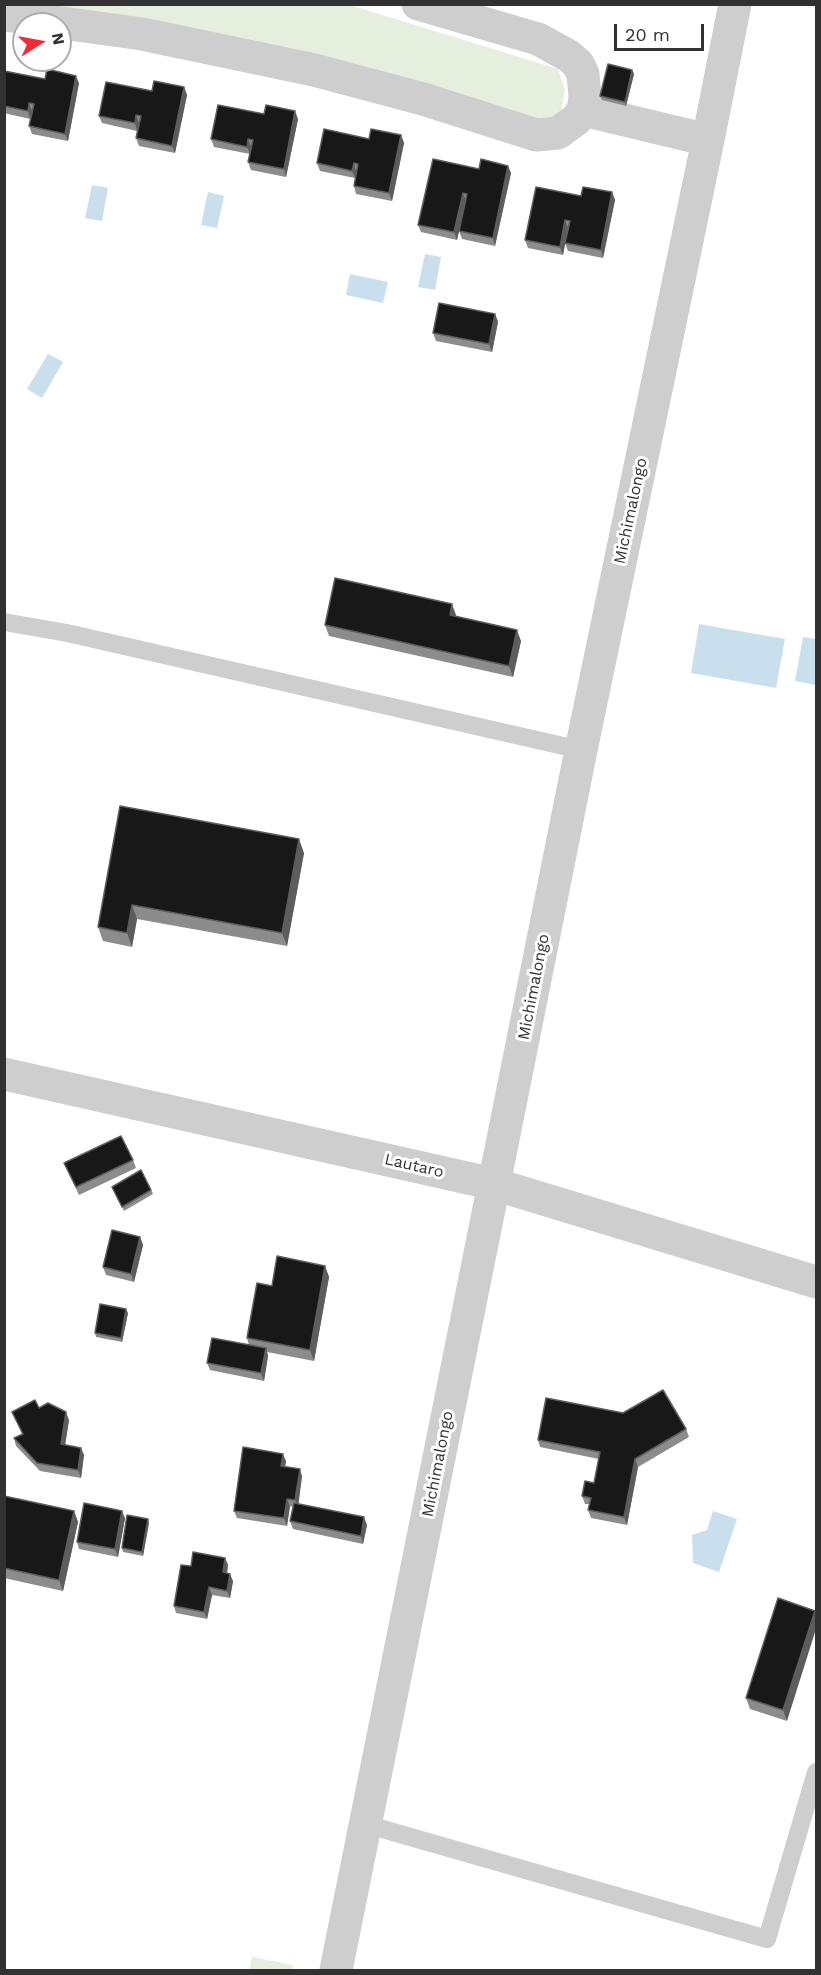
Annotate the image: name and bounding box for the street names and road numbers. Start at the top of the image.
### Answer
street label: Michimalongo [610,456,652,566]
street label: Michimalongo [514,932,554,1042]
street label: Lautaro [383,1150,445,1182]
street label: Michimalongo [418,1409,458,1519]

